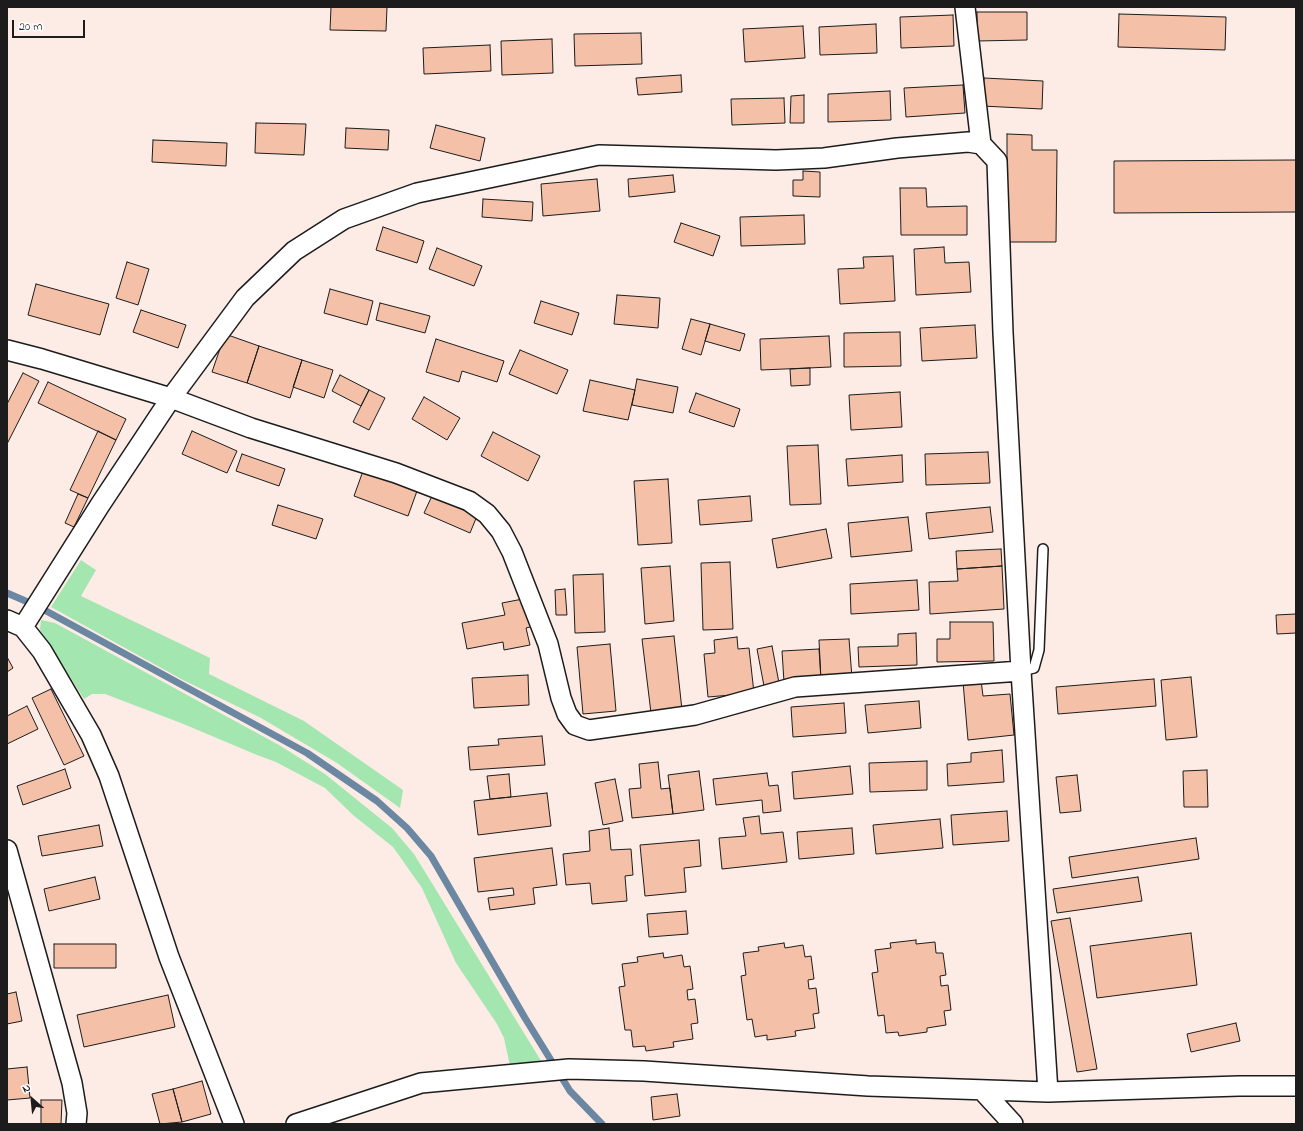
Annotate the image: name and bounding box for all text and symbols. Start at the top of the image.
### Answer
scale bar [14,12,87,38]
text: 20 m [19,18,42,36]
north arrow [12,1079,52,1119]
text: N [20,1079,33,1097]

